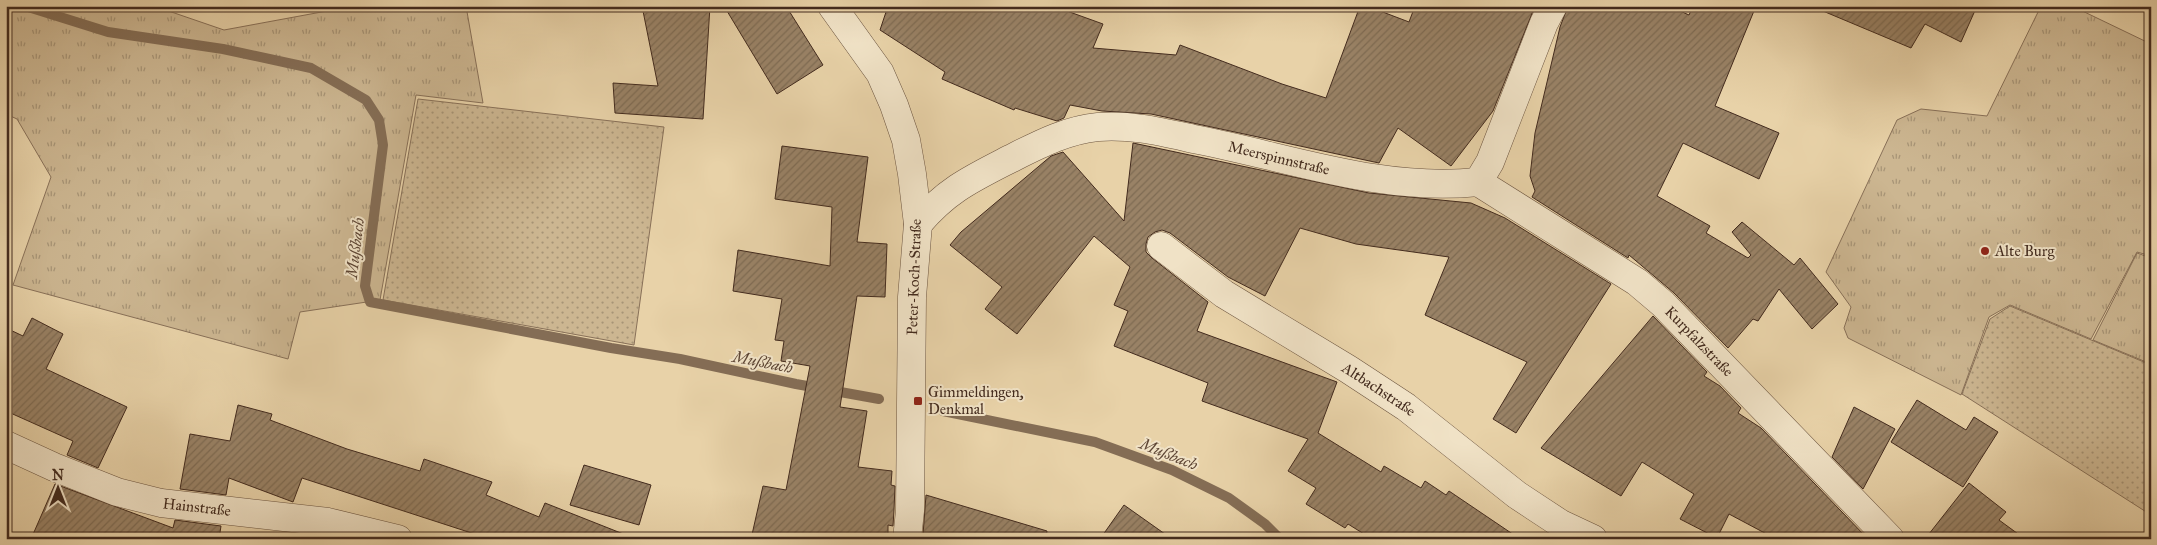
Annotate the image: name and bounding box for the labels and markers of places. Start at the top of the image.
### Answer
place label: Alte Burg [1994,242,2055,260]
marker: Alte Burg [1979,245,1991,257]
place label: Gimmeldingen, Denkmal [928,383,1024,418]
marker: Gimmeldingen, Denkmal [912,395,924,407]

